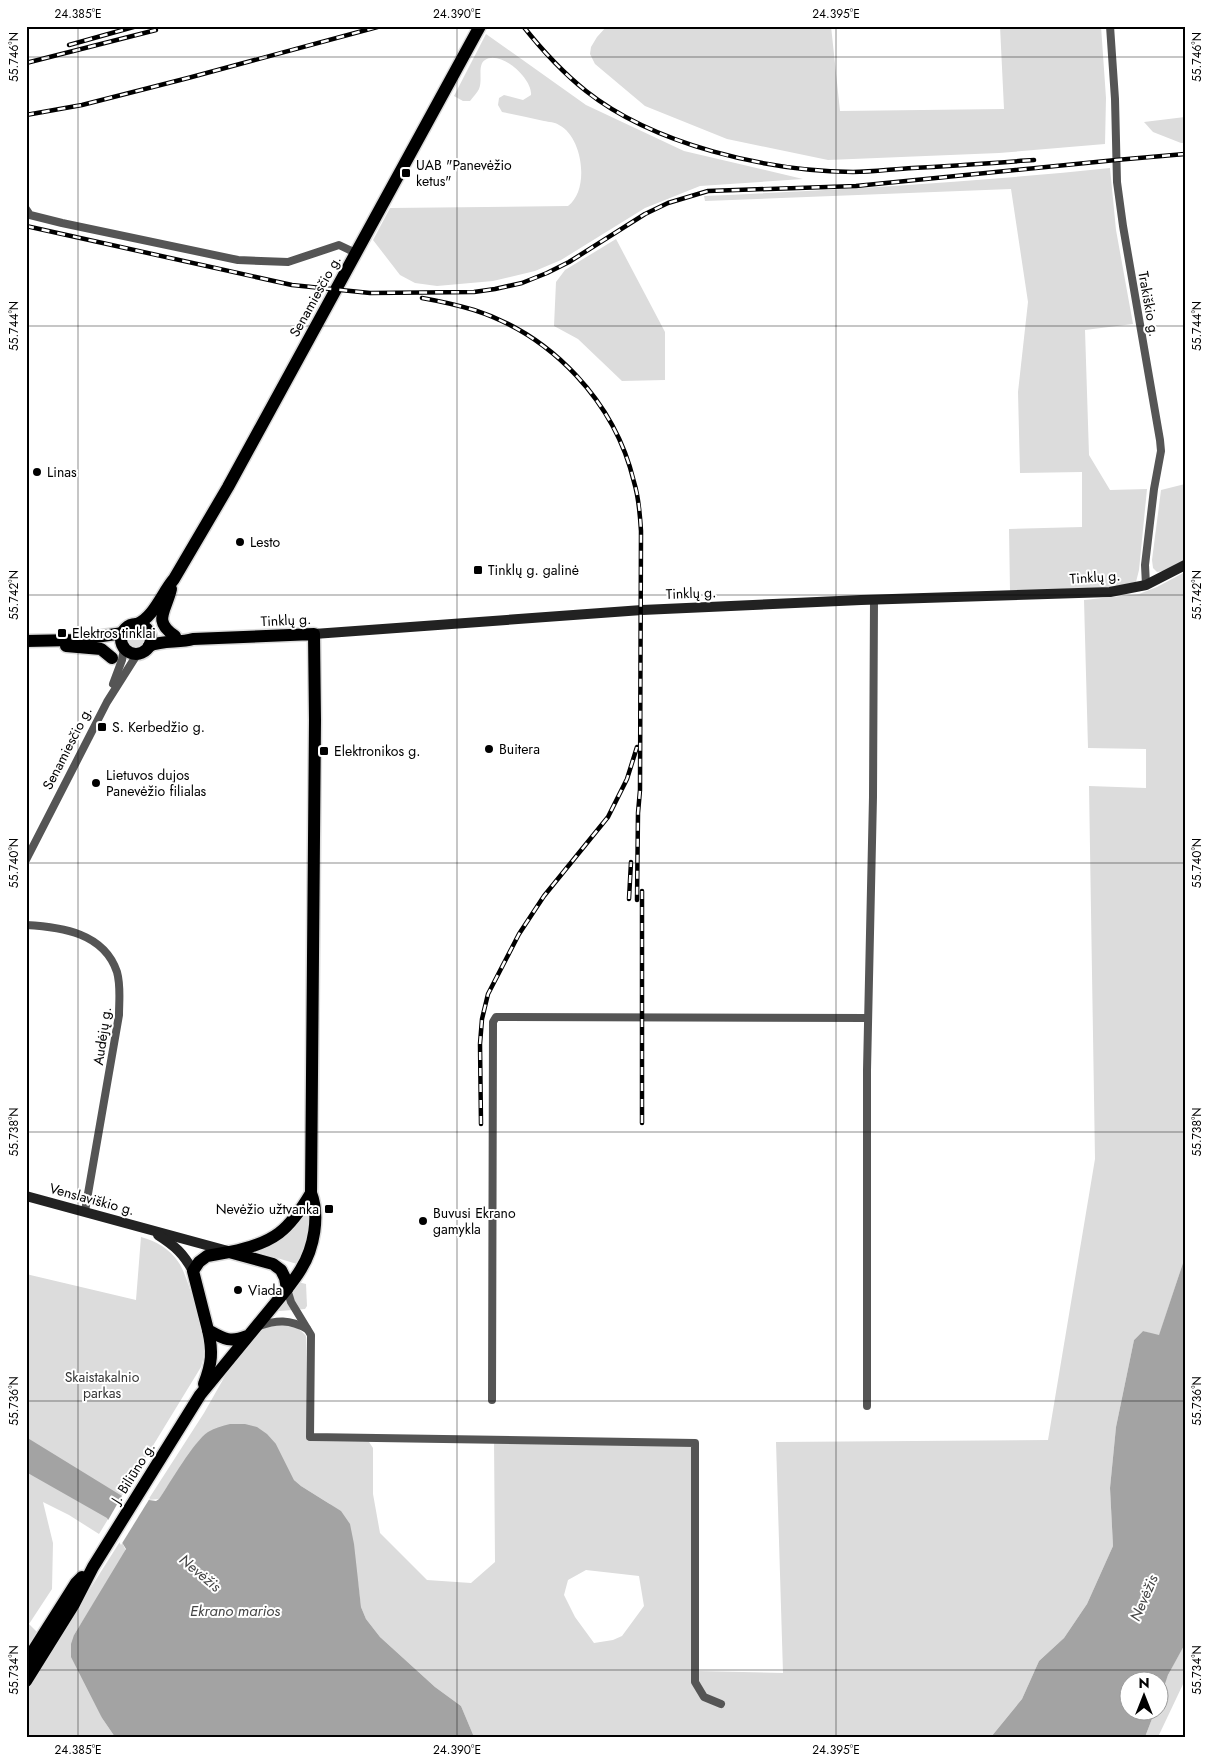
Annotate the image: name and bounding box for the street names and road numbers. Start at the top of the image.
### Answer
street label: Senamiesčio g. [284,251,346,341]
street label: Trakiškio g. [1133,270,1165,338]
street label: Tinklų g. [1069,565,1121,589]
street label: Tinklų g. [665,582,717,604]
street label: Tinklų g. [260,609,312,631]
street label: Senamiesčio g. [37,703,97,793]
street label: Audėjų g. [88,1006,116,1066]
street label: Venslaviškio g. [47,1178,137,1220]
street label: J. Biliūno g. [105,1439,160,1509]

